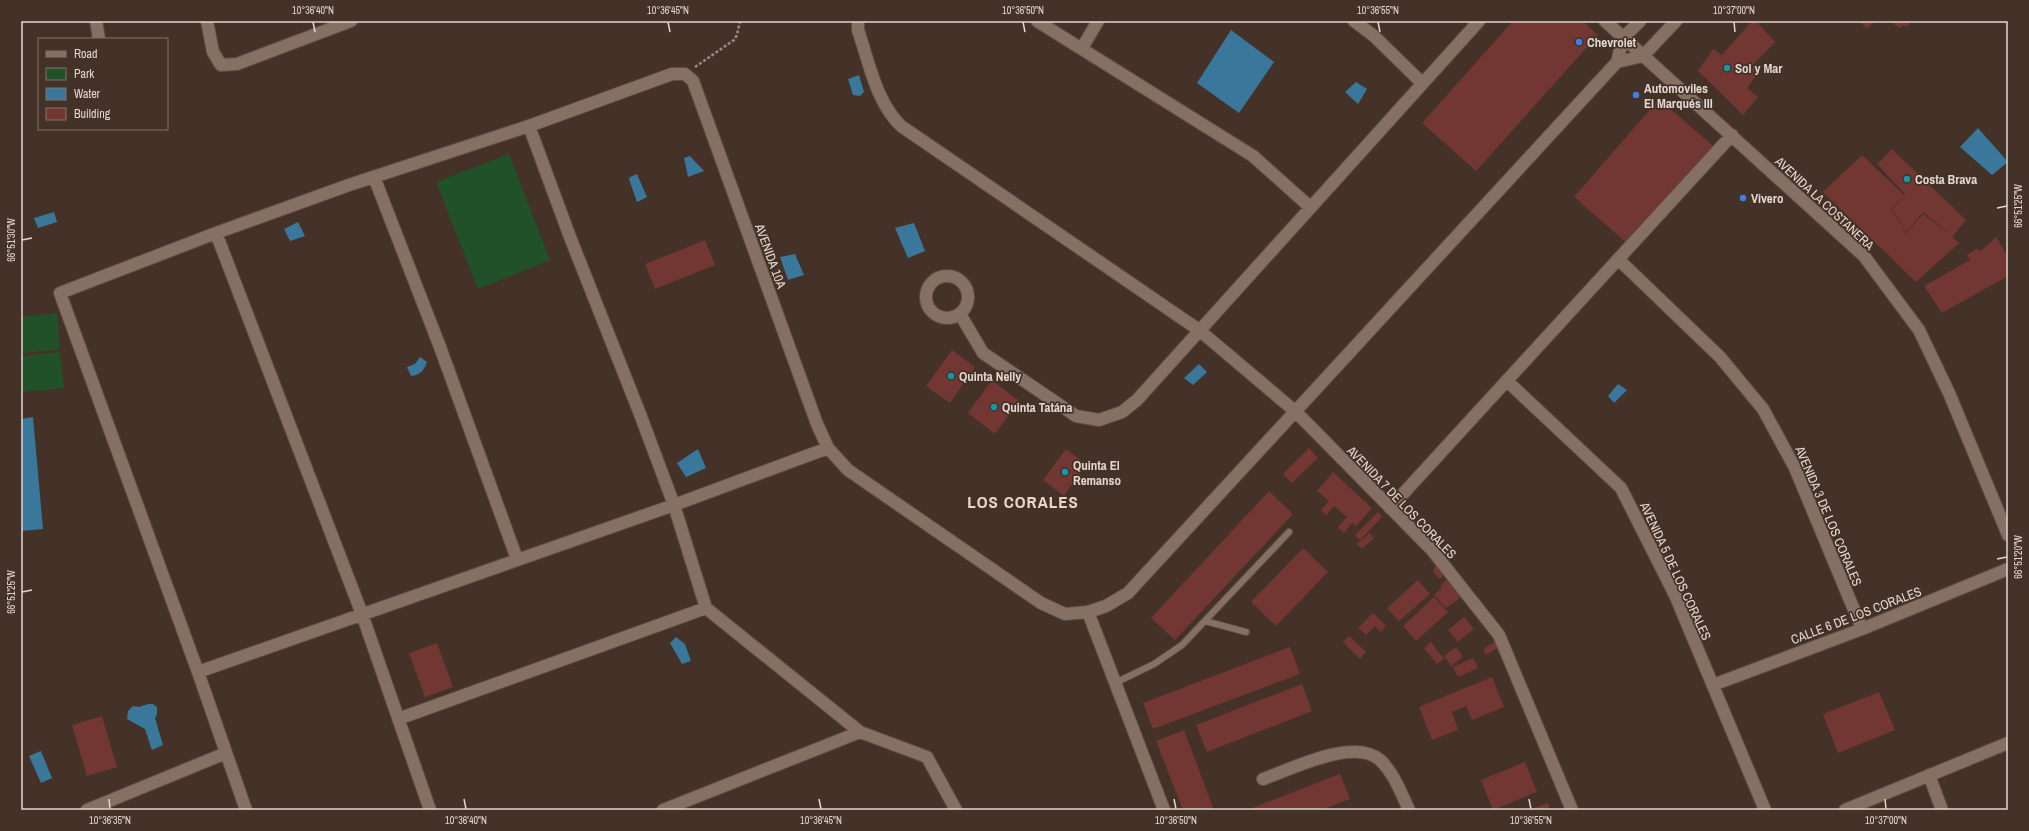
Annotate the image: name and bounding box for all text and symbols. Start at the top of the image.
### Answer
text: 10°36'40"N [292,4,334,17]
text: 10°36'45"N [647,4,689,17]
text: 10°36'50"N [1002,4,1044,17]
text: 10°36'55"N [1357,4,1399,17]
text: 10°37'00"N [1713,4,1755,17]
place label: Chevrolet [1587,34,1637,51]
marker: Chevrolet [1574,37,1584,47]
legend [38,38,168,130]
text: Road [74,46,98,62]
place label: Sol y Mar [1735,60,1783,77]
marker: Sol y Mar [1722,63,1732,73]
text: Park [74,66,94,82]
place label: Automoviles El Marqués III [1644,80,1713,112]
text: Water [74,86,101,102]
marker: Automoviles El Marqués III [1631,90,1641,100]
text: Building [74,106,111,122]
street label: AVENIDA LA COSTANERA [1771,152,1878,254]
place label: Costa Brava [1915,171,1977,188]
marker: Costa Brava [1902,174,1912,184]
text: 66°51'25"W [2012,184,2025,228]
place label: Vivero [1751,190,1783,207]
marker: Vivero [1738,193,1748,203]
text: 66°51'30"W [5,218,18,262]
street label: AVENIDA 10A [751,221,790,292]
place label: Quinta Nelly [959,368,1021,385]
marker: Quinta Nelly [946,371,956,381]
place label: Quinta Tatána [1002,399,1072,416]
marker: Quinta Tatána [989,402,999,412]
street label: AVENIDA 7 DE LOS CORALES [1343,442,1460,562]
street label: AVENIDA 3 DE LOS CORALES [1791,443,1866,589]
place label: Quinta El Remanso [1073,457,1121,489]
marker: Quinta El Remanso [1060,467,1070,477]
district label: LOS CORALES [967,490,1079,513]
street label: AVENIDA 5 DE LOS CORALES [1636,499,1715,643]
text: 66°51'20"W [2012,535,2025,579]
text: 66°51'25"W [5,570,18,614]
street label: CALLE 6 DE LOS CORALES [1788,583,1924,648]
text: 10°36'35"N [89,814,131,827]
text: 10°36'40"N [445,814,487,827]
text: 10°36'45"N [800,814,842,827]
text: 10°36'50"N [1155,814,1197,827]
text: 10°36'55"N [1510,814,1552,827]
text: 10°37'00"N [1865,814,1907,827]

